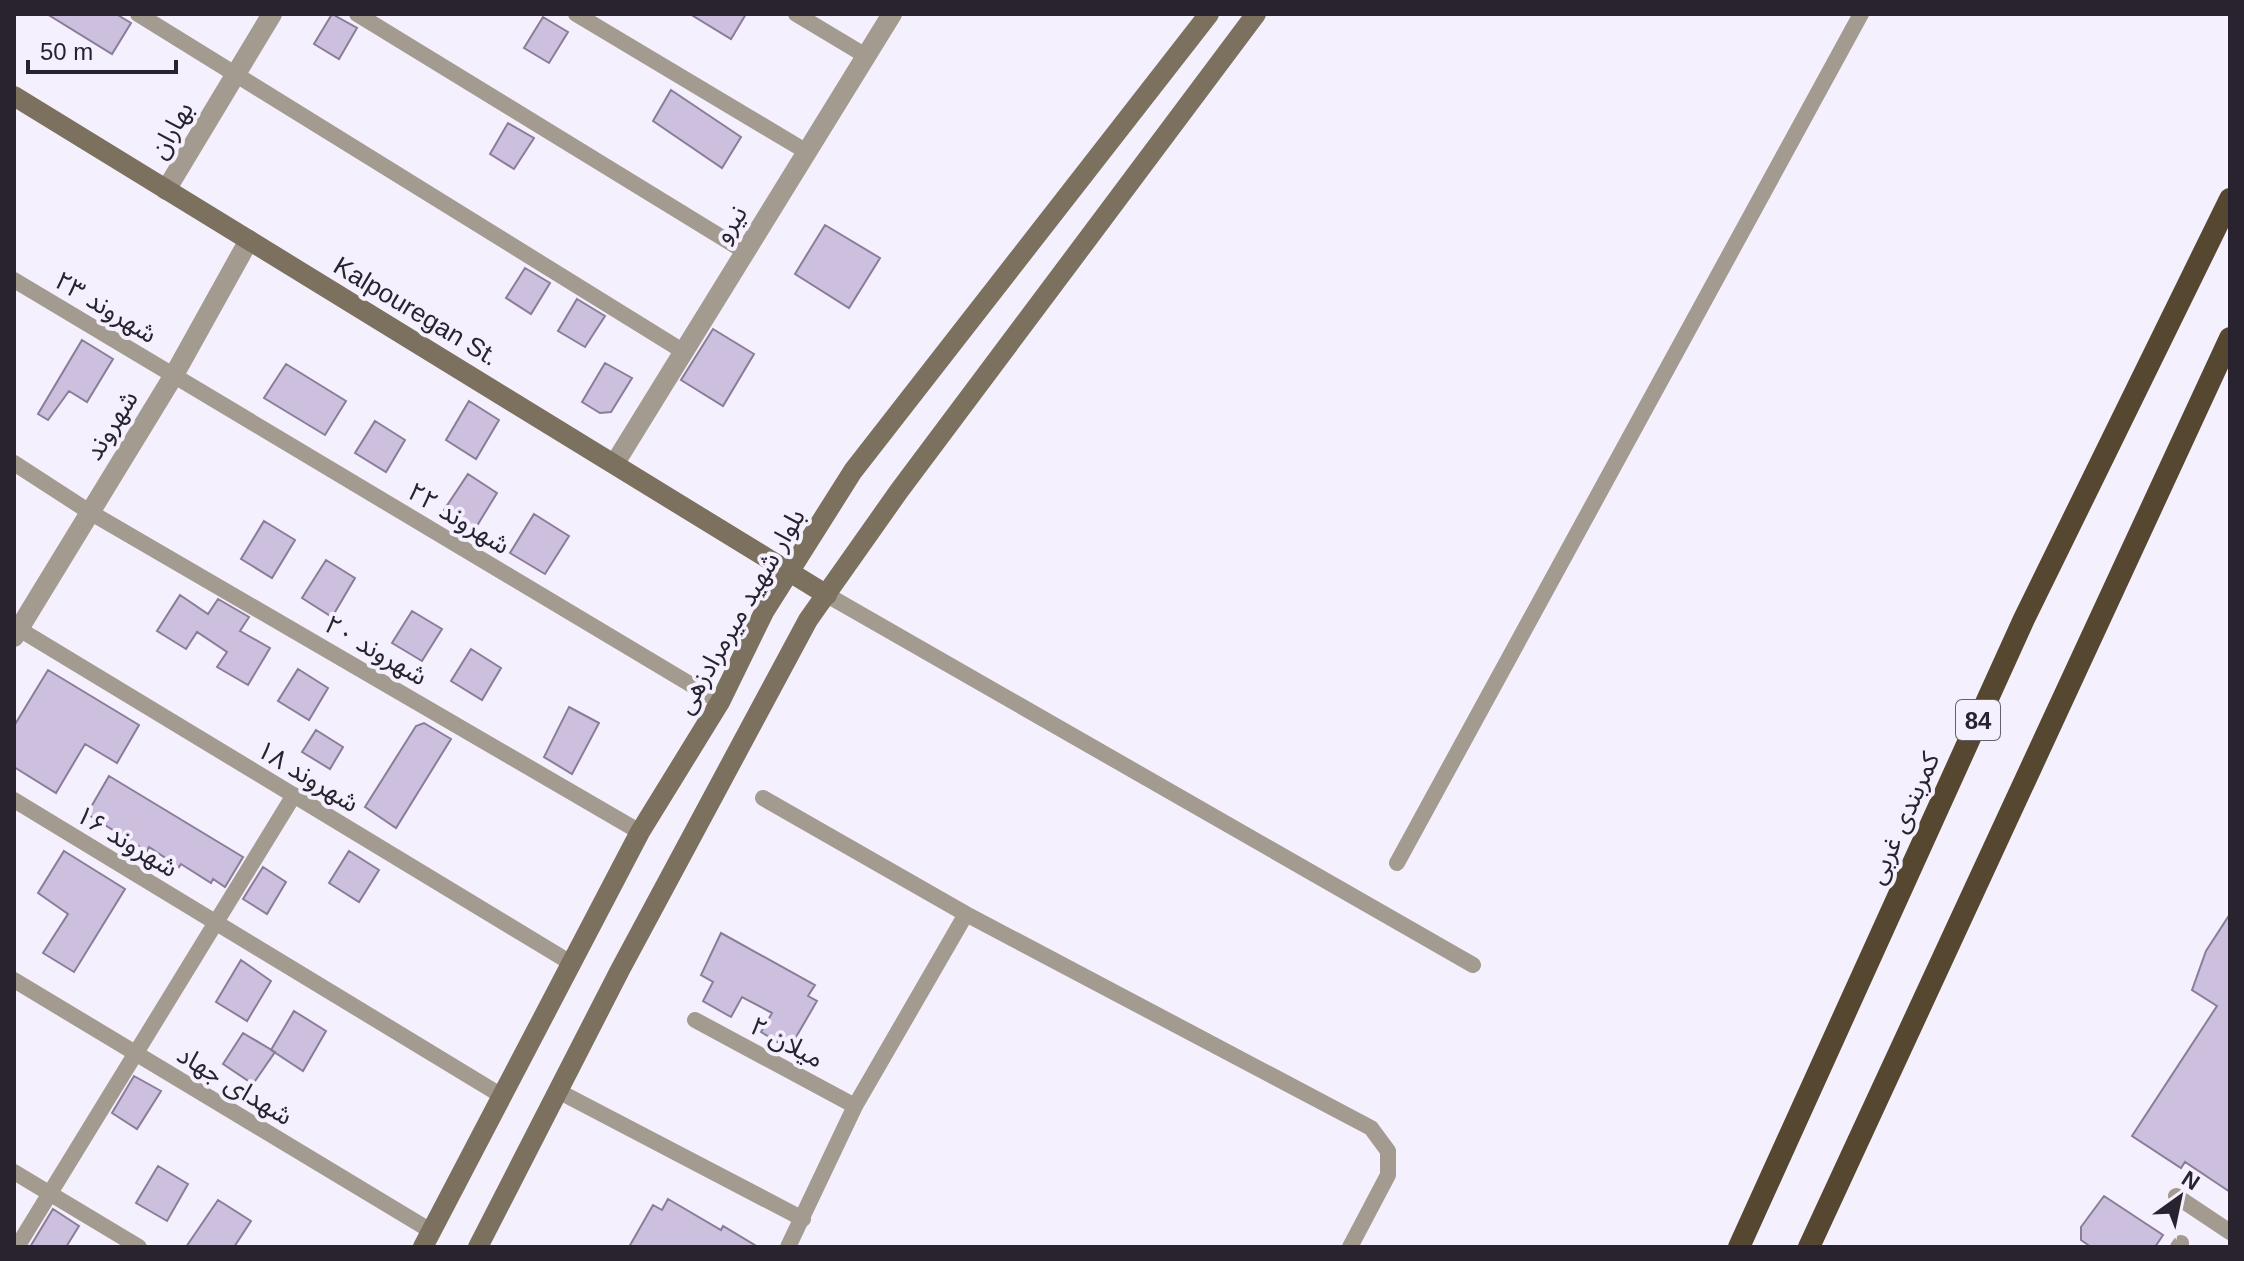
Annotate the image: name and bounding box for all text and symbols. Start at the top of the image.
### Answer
scale bar [28,24,176,74]
text: 50 m [40,38,93,65]
street label: بهاران [143,96,199,164]
street label: نیرو [707,200,753,248]
street label: Kalpouregan St. [328,250,504,372]
street label: شهروند ۲۳ [50,265,162,349]
street label: شهروند [78,385,144,465]
street label: شهروند ۲۲ [403,476,515,560]
street label: بلوار شهید میرمرادزهی [669,503,811,719]
street label: شهروند ۲۰ [319,609,433,691]
road number: 84 [1956,700,2000,740]
street label: شهروند ۱۸ [252,734,364,818]
street label: کمربندی غربی [1861,747,1945,888]
street label: شهروند ۱۶ [71,799,183,883]
street label: میلان ۲ [745,1010,829,1074]
street label: شهدای جهاد [172,1039,298,1131]
north arrow [2140,1157,2220,1237]
text: N [2177,1166,2204,1195]

